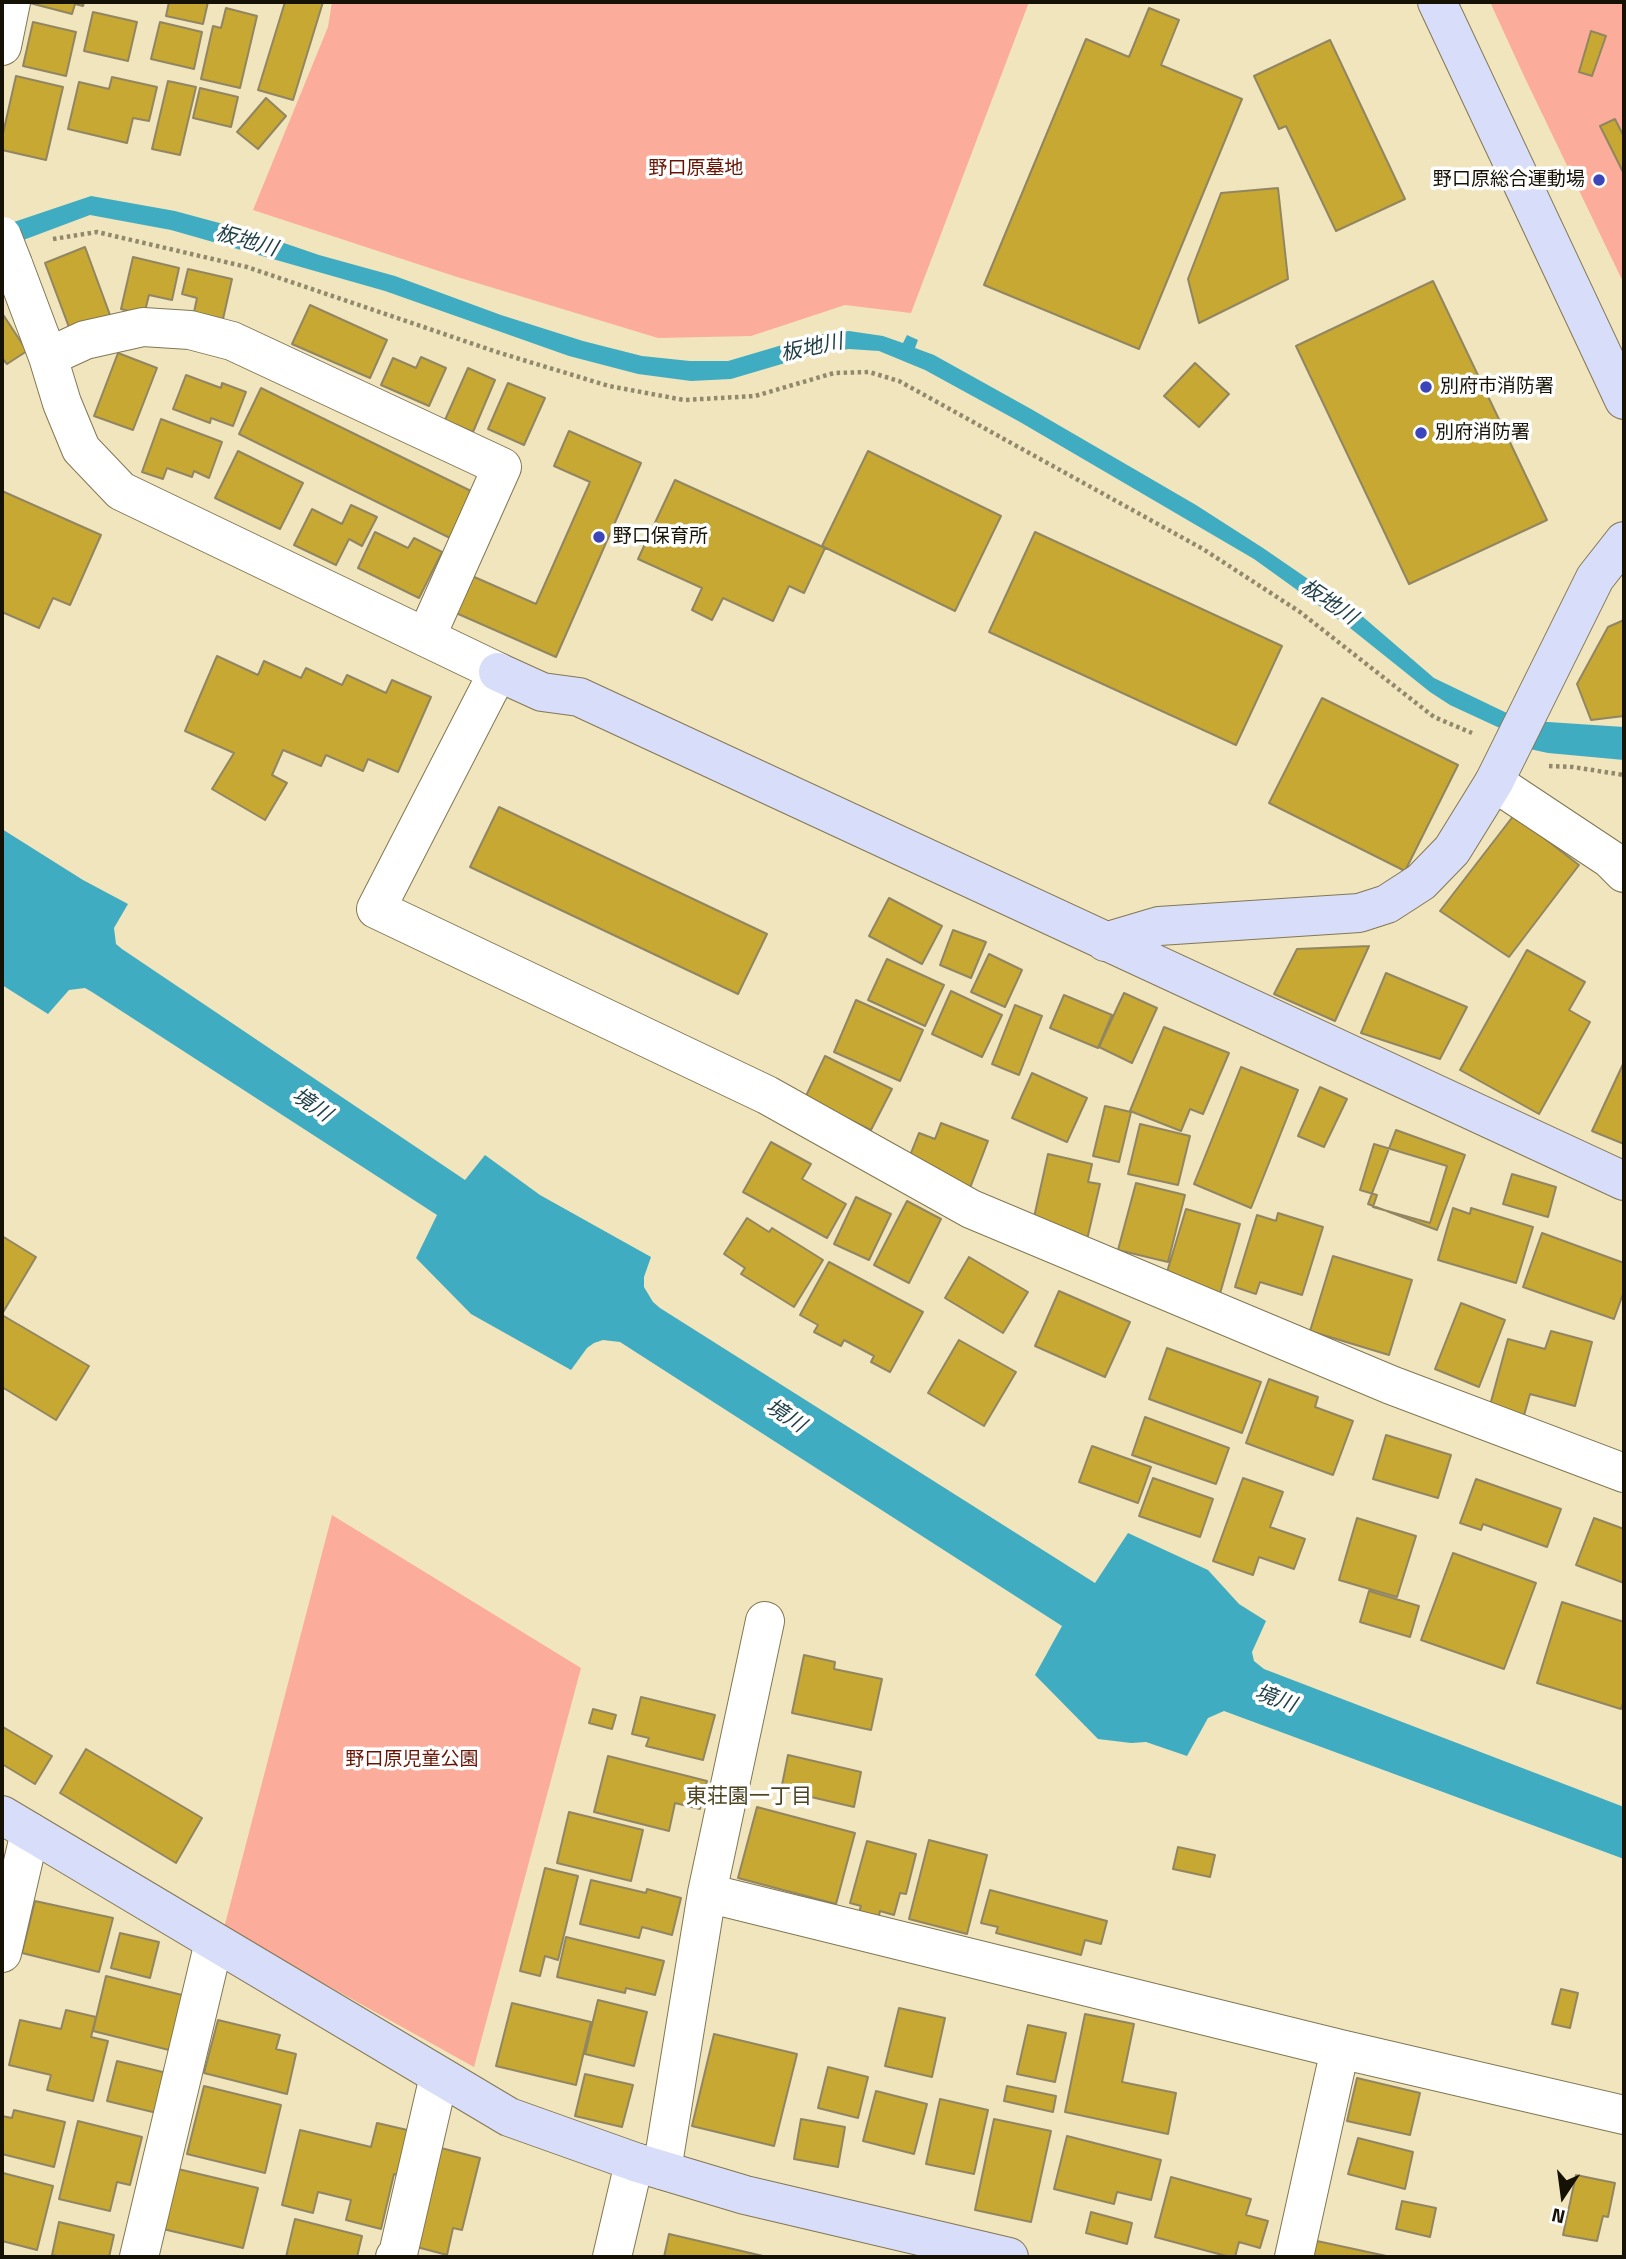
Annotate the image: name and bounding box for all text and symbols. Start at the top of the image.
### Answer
park label: 野口原墓地 [649,158,743,180]
place label: 野口原総合運動場 [1433,169,1585,191]
marker: 野口原総合運動場 [1591,172,1607,188]
water label: 板地川 [212,221,280,263]
water label: 板地川 [779,330,845,368]
place label: 別府市消防署 [1440,376,1554,398]
marker: 別府市消防署 [1418,379,1434,395]
place label: 別府消防署 [1435,422,1530,444]
marker: 別府消防署 [1413,425,1429,441]
place label: 野口保育所 [613,526,708,548]
marker: 野口保育所 [591,529,607,545]
water label: 板地川 [1295,575,1361,631]
water label: 境川 [287,1084,335,1128]
water label: 境川 [761,1395,809,1439]
water label: 境川 [1251,1681,1299,1719]
park label: 野口原児童公園 [346,1749,478,1771]
district label: 東荘園一丁目 [686,1785,812,1811]
north arrow [1528,2161,1598,2231]
text: N [1548,2201,1568,2233]

